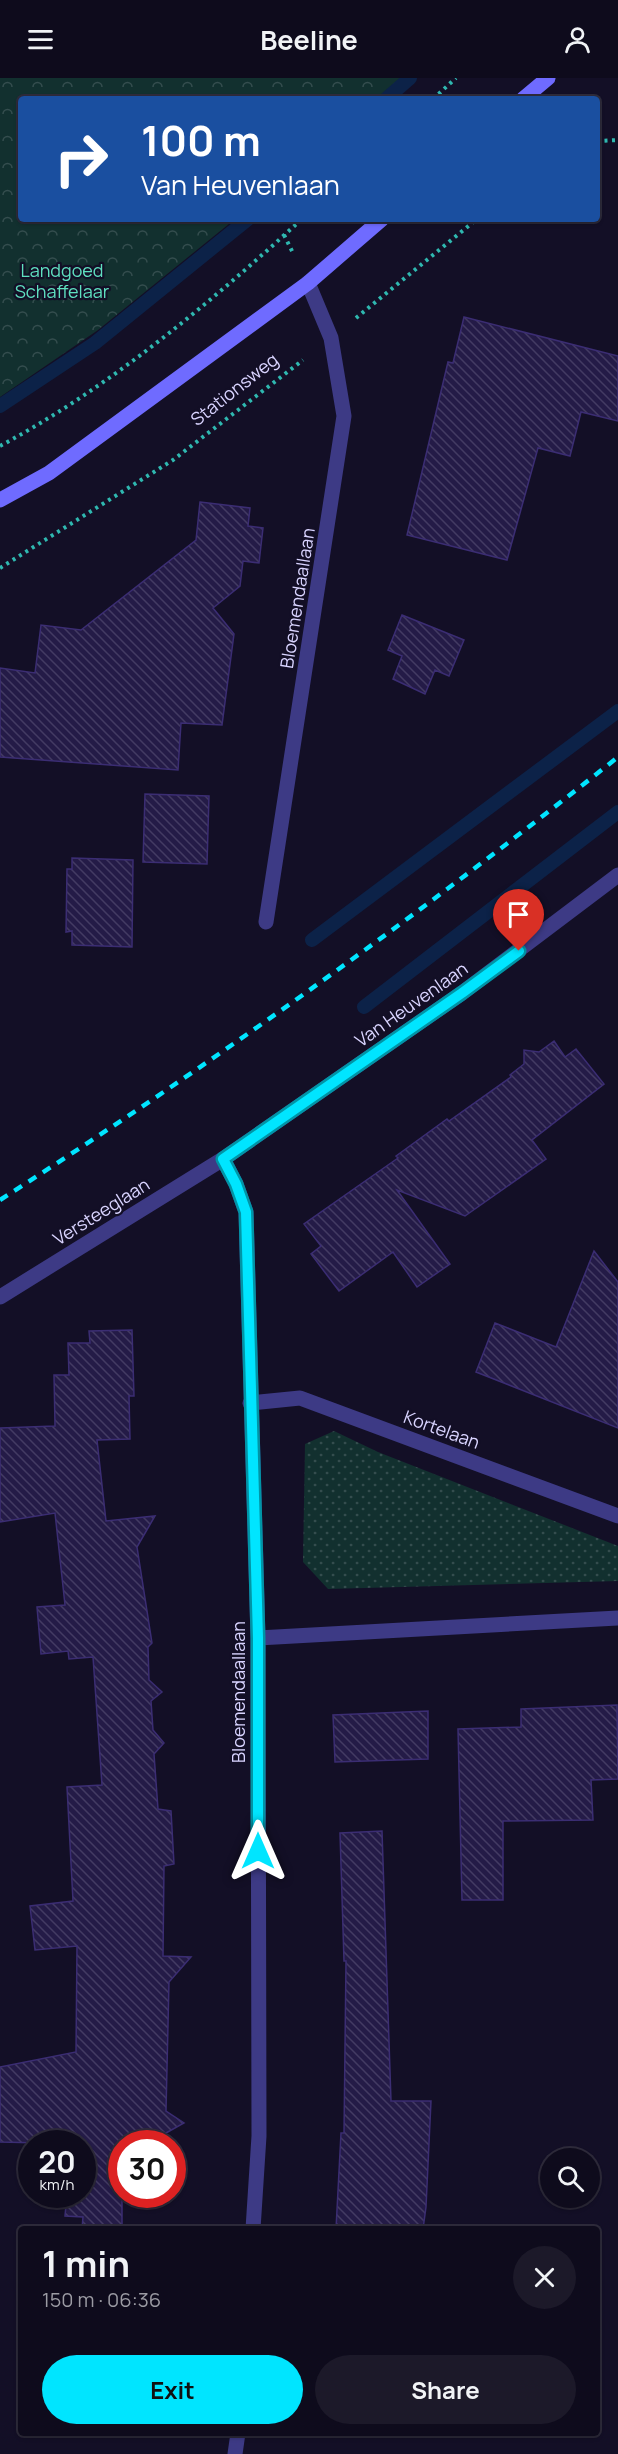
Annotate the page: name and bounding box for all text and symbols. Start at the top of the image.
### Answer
text: Beeline [260,21,358,58]
icon: menu [24,23,57,56]
icon: person [561,23,594,56]
text: 100 m [141,111,261,169]
icon: right [42,120,120,198]
text: Van Heuvenlaan [141,166,340,203]
park label: Landgoed Schaffelaar [15,258,110,303]
street label: Stationsweg [185,347,283,431]
street label: Bloemendaallaan [274,526,320,670]
pin [493,889,544,951]
icon: arrive [502,898,535,931]
street label: Van Heuvenlaan [350,956,472,1052]
street label: Versteeglaan [48,1172,154,1250]
street label: Kortelaan [401,1404,483,1454]
street label: Bloemendaallaan [226,1621,250,1763]
position arrow [226,1819,290,1883]
speed limit sign: 30 [108,2130,186,2208]
text: 20 [38,2141,76,2182]
map controls [540,2148,600,2208]
button: search [540,2148,600,2208]
text: km/h [40,2174,74,2195]
text: 1 min [42,2239,130,2288]
button: close [513,2246,576,2309]
text: 150 m · 06:36 [42,2286,161,2313]
button: Exit [42,2355,303,2424]
button: Share [315,2355,576,2424]

